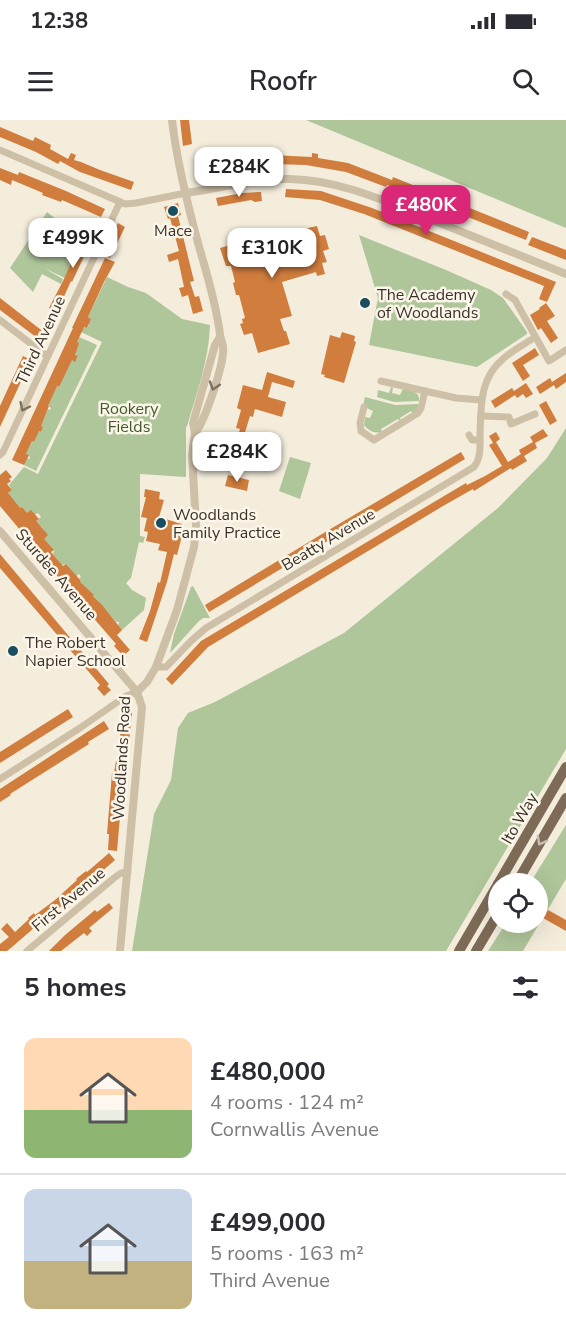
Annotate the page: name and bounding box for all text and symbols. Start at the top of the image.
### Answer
text: 12:38 [30,6,88,36]
text: Roofr [249,63,317,100]
icon: menu [24,65,57,98]
icon: search [509,65,542,98]
pin: £284K [197,147,281,198]
text: £284K [208,153,270,180]
pin: £480K [384,185,468,236]
text: £480K [395,191,457,218]
marker: Mace [166,204,180,218]
pin: £499K [31,218,115,269]
place label: Mace [154,220,192,242]
text: £499K [42,224,104,251]
pin: £310K [230,228,314,279]
text: £310K [241,234,303,261]
place label: The Academy of Woodlands [377,284,478,324]
street label: Third Avenue [11,292,71,389]
marker: The Academy of Woodlands [358,296,372,310]
one-way arrow [209,380,222,391]
park label: Rookery Fields [99,398,159,438]
one-way arrow [19,401,31,412]
pin: £284K [195,432,279,483]
text: £284K [206,438,268,465]
street label: Beatty Avenue [278,503,379,577]
place label: Woodlands Family Practice [173,504,281,544]
marker: Woodlands Family Practice [154,516,168,530]
street label: Sturdee Avenue [10,524,102,625]
place label: The Robert Napier School [25,632,126,672]
marker: The Robert Napier School [6,644,20,658]
street label: Woodlands Road [108,695,136,821]
street label: Ito Way [496,788,544,848]
one-way arrow [537,835,548,845]
street label: First Avenue [27,862,110,937]
map controls [488,873,548,933]
button: locate [488,873,548,933]
text: 5 homes [24,970,126,1005]
icon: filters [509,971,542,1004]
text: £480,000 [210,1054,326,1089]
icon: home [72,1062,144,1134]
text: 4 rooms · 124 m² [210,1089,364,1116]
text: Cornwallis Avenue [210,1116,379,1143]
text: £499,000 [210,1205,326,1240]
icon: home [72,1213,144,1285]
text: 5 rooms · 163 m² [210,1240,364,1267]
text: Third Avenue [210,1267,330,1294]

